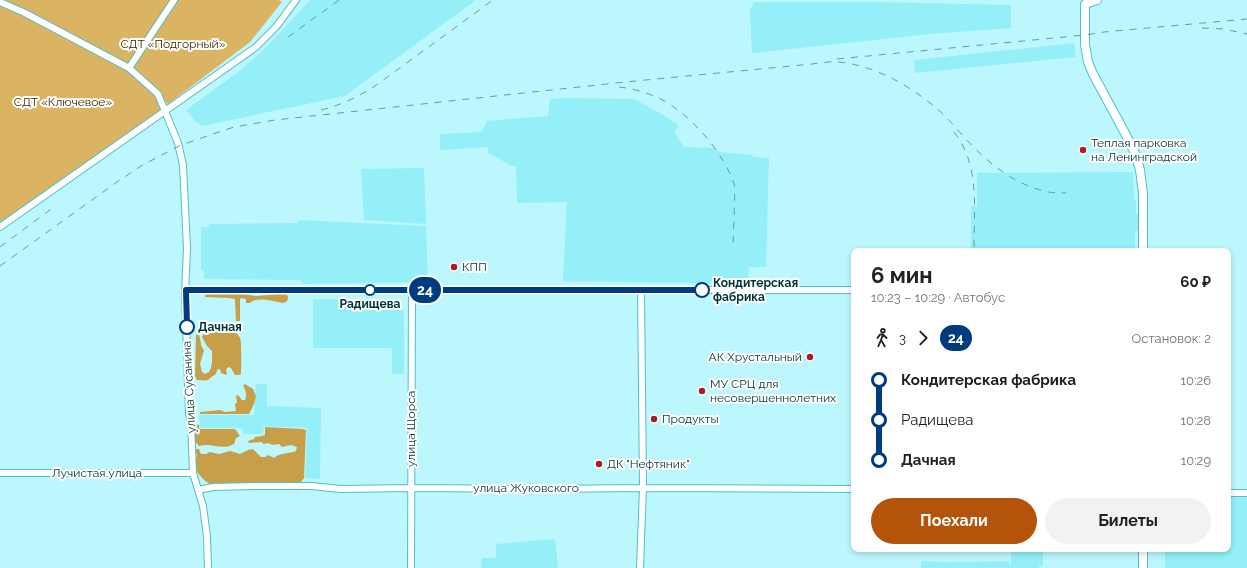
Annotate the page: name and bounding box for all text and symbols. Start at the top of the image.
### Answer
park label: СДТ «Подгорный» [120,37,226,51]
park label: СДТ «Ключевое» [14,95,112,109]
place label: Теплая парковка на Ленинградской [1091,136,1197,164]
marker: Теплая парковка на Ленинградской [1078,145,1088,155]
place label: КПП [462,260,487,274]
marker: КПП [449,262,459,272]
text: 6 мин [871,262,932,288]
text: 60 ₽ [1180,273,1211,291]
place label: Кондитерская фабрика [713,276,798,304]
line badge: 24 [407,277,443,303]
text: 24 [417,282,433,298]
marker: Кондитерская фабрика [694,282,710,298]
marker: Радищева [364,284,376,296]
text: 10:23 – 10:29 · Автобус [871,290,1005,305]
place label: Радищева [340,297,401,311]
marker: Дачная [179,319,195,335]
place label: Дачная [198,320,242,334]
icon: walk [871,327,893,349]
icon: forward [912,327,934,349]
text: 24 [948,330,964,346]
text: 3 [899,331,906,346]
text: Остановок: 2 [1132,331,1211,346]
street label: улица Сусанина [180,341,198,433]
place label: АК Хрустальный [709,350,802,364]
marker: АК Хрустальный [805,352,815,362]
text: Кондитерская фабрика [901,371,1076,389]
text: 10:26 [1180,373,1211,388]
place label: МУ СРЦ для несовершеннолетних [710,377,836,405]
marker: МУ СРЦ для несовершеннолетних [697,386,707,396]
street label: улица Щорса [404,391,418,467]
text: Радищева [901,411,973,429]
place label: Продукты [662,412,719,426]
text: 10:28 [1181,413,1211,428]
marker: Продукты [649,414,659,424]
text: Дачная [901,451,956,469]
text: 10:29 [1181,453,1211,468]
place label: ДК "Нефтяник" [607,457,690,471]
marker: ДК "Нефтяник" [594,459,604,469]
street label: Лучистая улица [52,466,142,480]
street label: улица Жуковского [473,481,579,495]
button: Поехали [871,498,1037,544]
button: Билеты [1045,498,1211,544]

